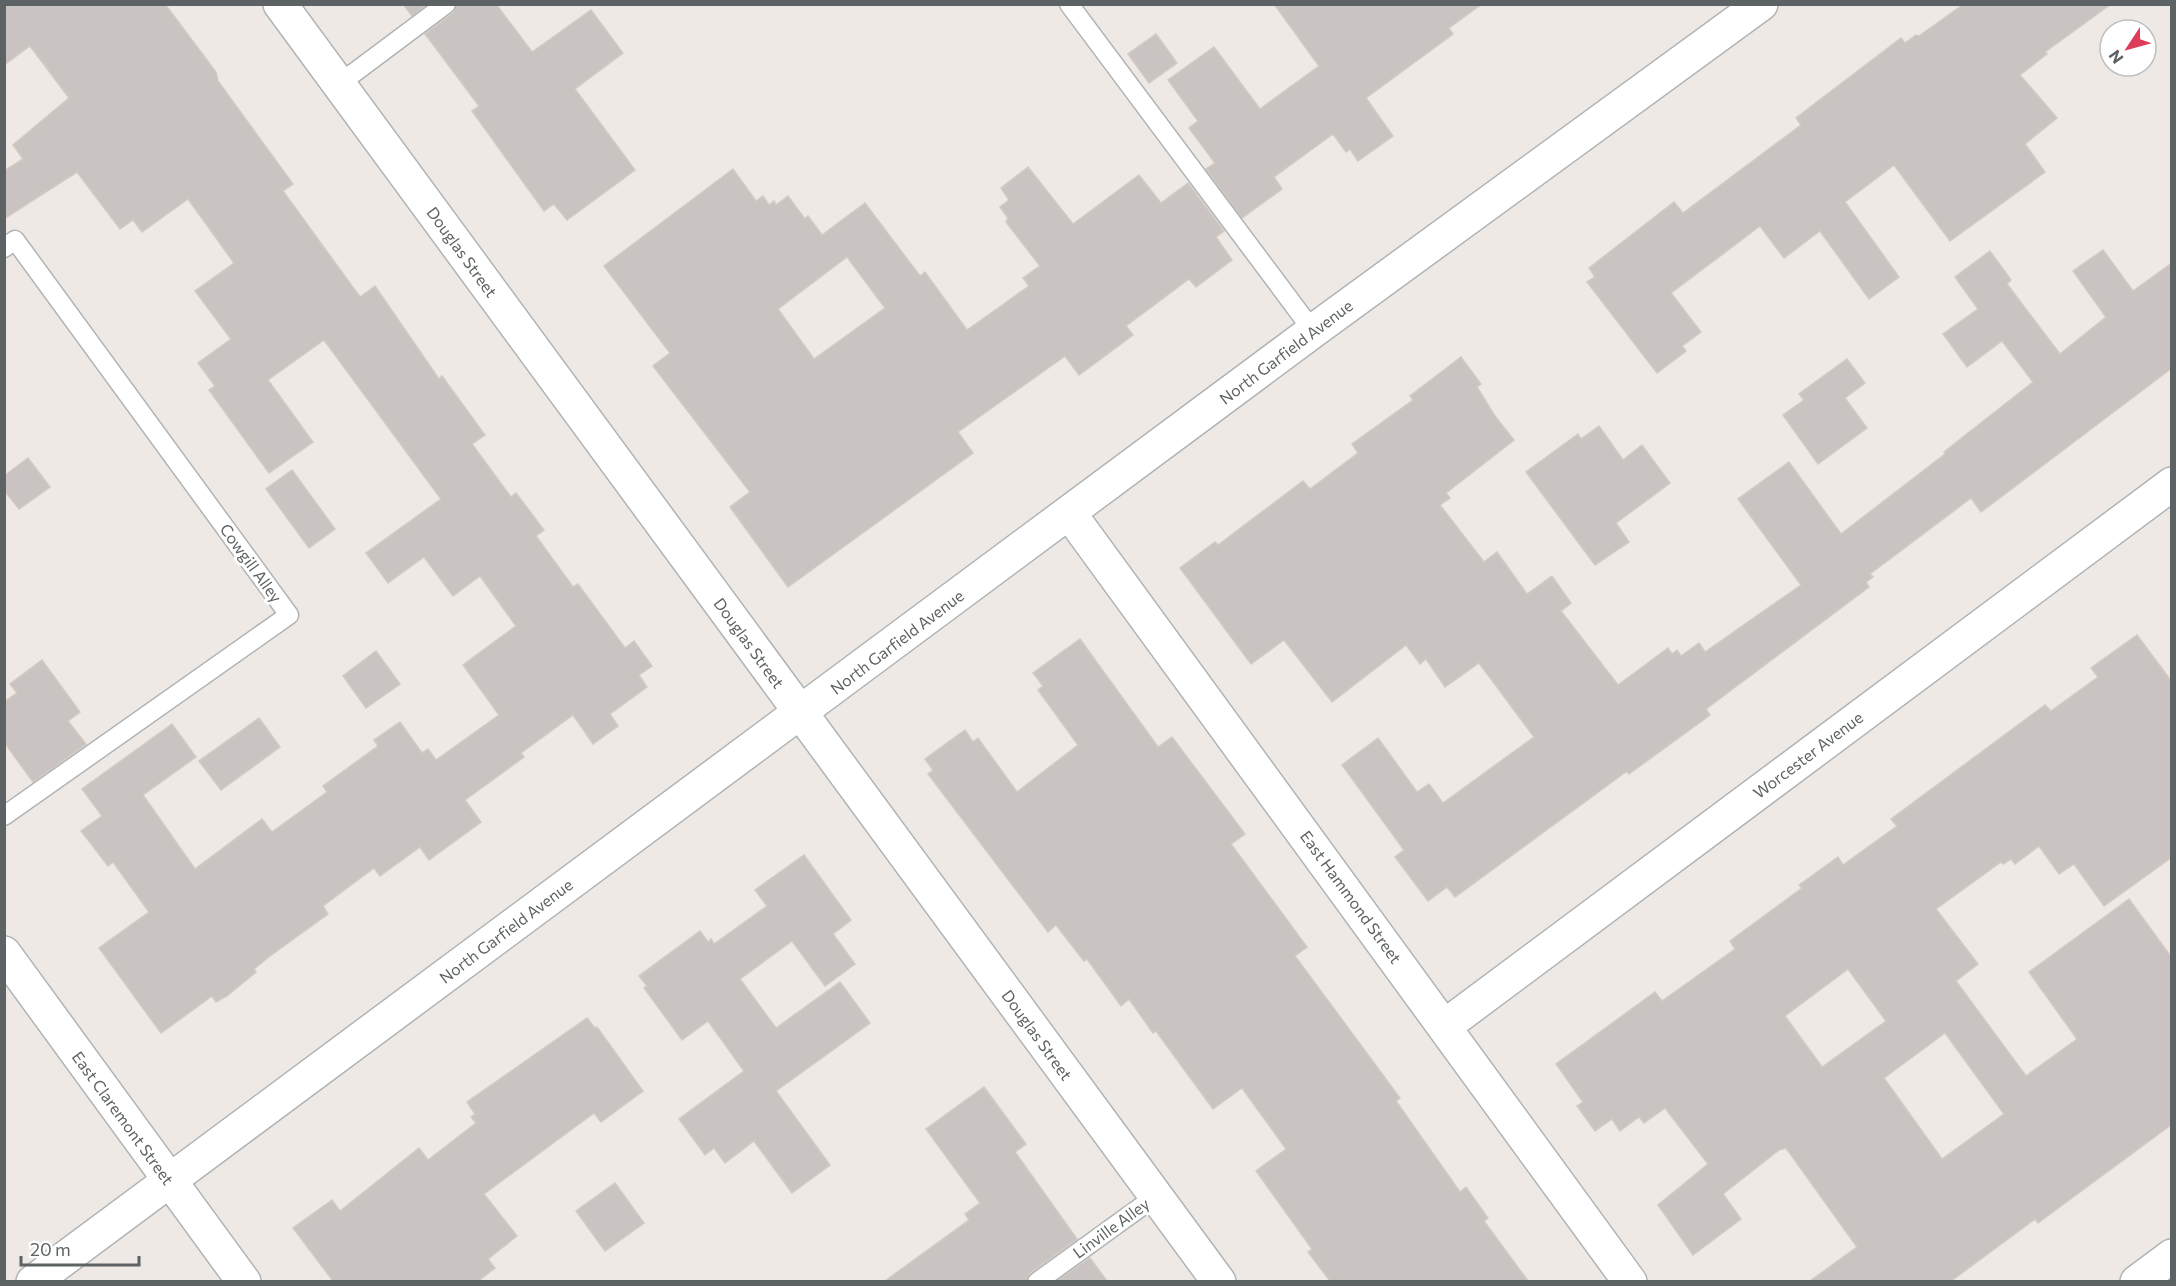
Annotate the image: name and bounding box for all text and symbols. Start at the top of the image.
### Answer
north arrow [2098,18,2158,78]
text: N [2104,47,2127,68]
street label: Douglas Street [423,203,502,301]
street label: North Garfield Avenue [1215,295,1356,408]
street label: Cowgill Alley [216,520,286,606]
street label: North Garfield Avenue [826,585,967,698]
street label: Douglas Street [710,594,789,692]
street label: Worcester Avenue [1749,707,1866,802]
street label: East Hammond Street [1297,827,1406,967]
street label: North Garfield Avenue [435,874,576,987]
street label: Douglas Street [998,986,1077,1084]
street label: East Claremont Street [69,1047,178,1188]
street label: Linville Alley [1069,1193,1153,1262]
scale bar [21,1229,140,1267]
text: 20 m [30,1238,71,1260]

